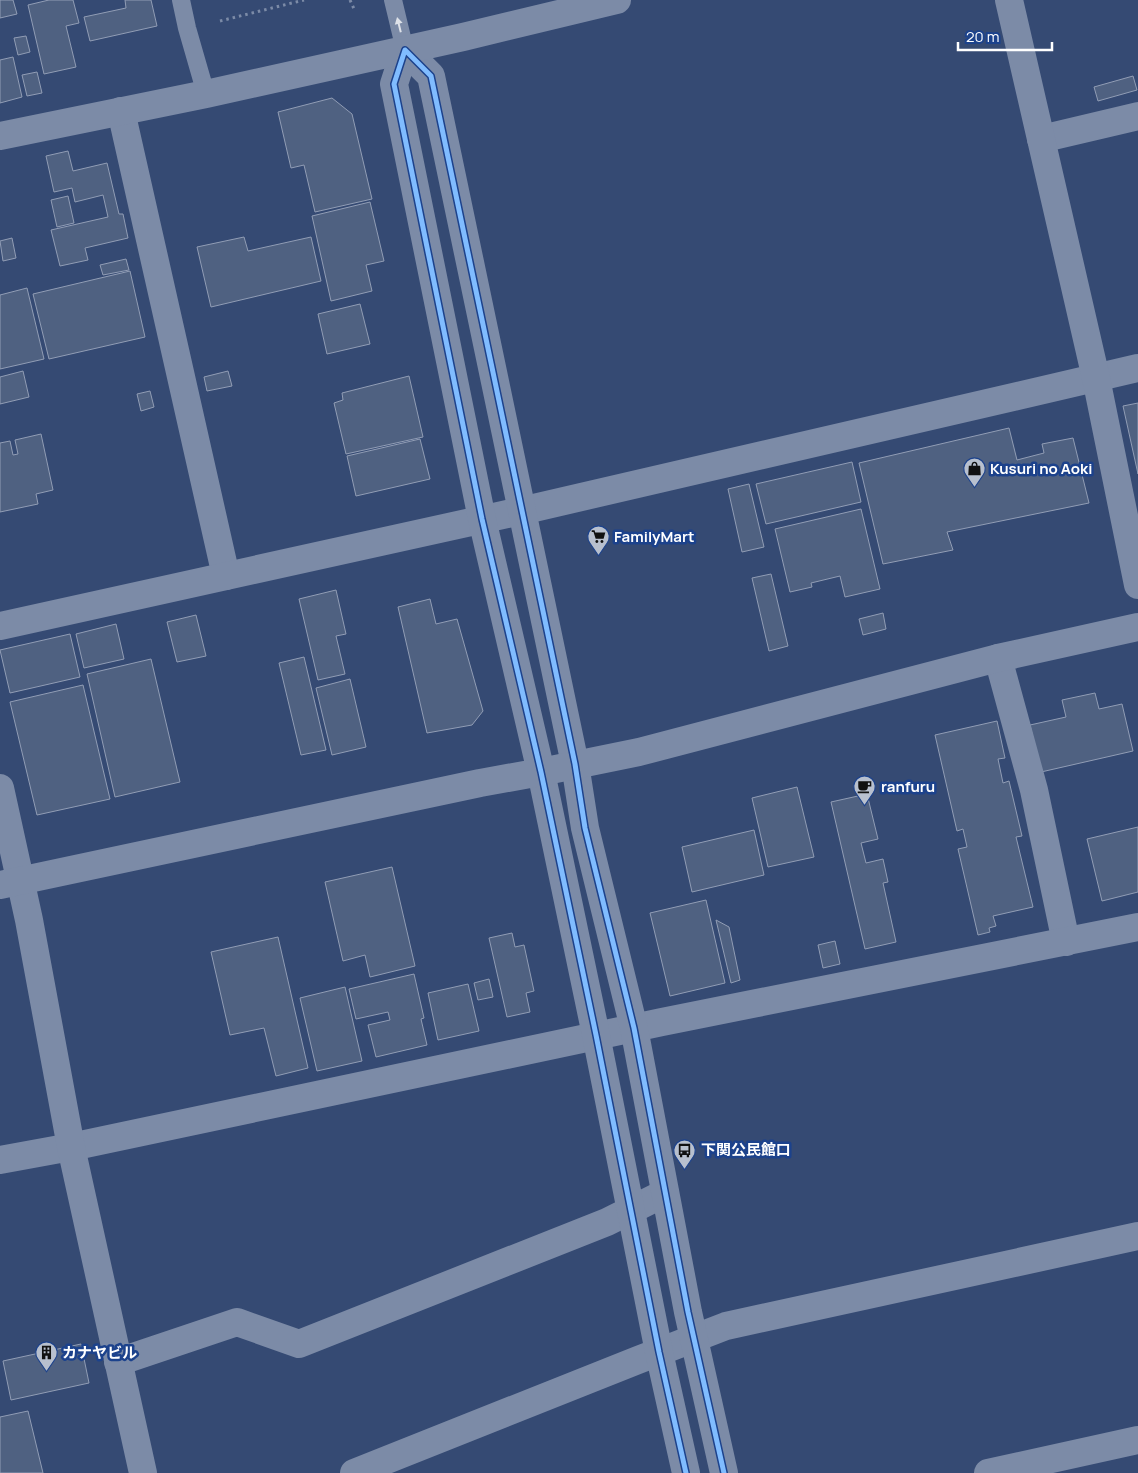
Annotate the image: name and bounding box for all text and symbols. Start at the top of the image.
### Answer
one-way arrow [394,17,402,32]
scale bar [958,20,1052,52]
text: 20 m [966,26,999,47]
shop icon: Kusuri no Aoki [962,457,986,488]
place label: Kusuri no Aoki [990,458,1092,479]
supermarket icon: FamilyMart [586,525,610,556]
place label: FamilyMart [614,526,694,547]
cafe icon: ranfuru [853,775,877,806]
place label: ranfuru [881,776,935,797]
bus stop icon: 下関公民館口 [673,1138,697,1169]
place label: 下関公民館口 [701,1139,791,1160]
building icon: カナヤビル [34,1341,58,1372]
place label: カナヤビル [62,1342,137,1363]

